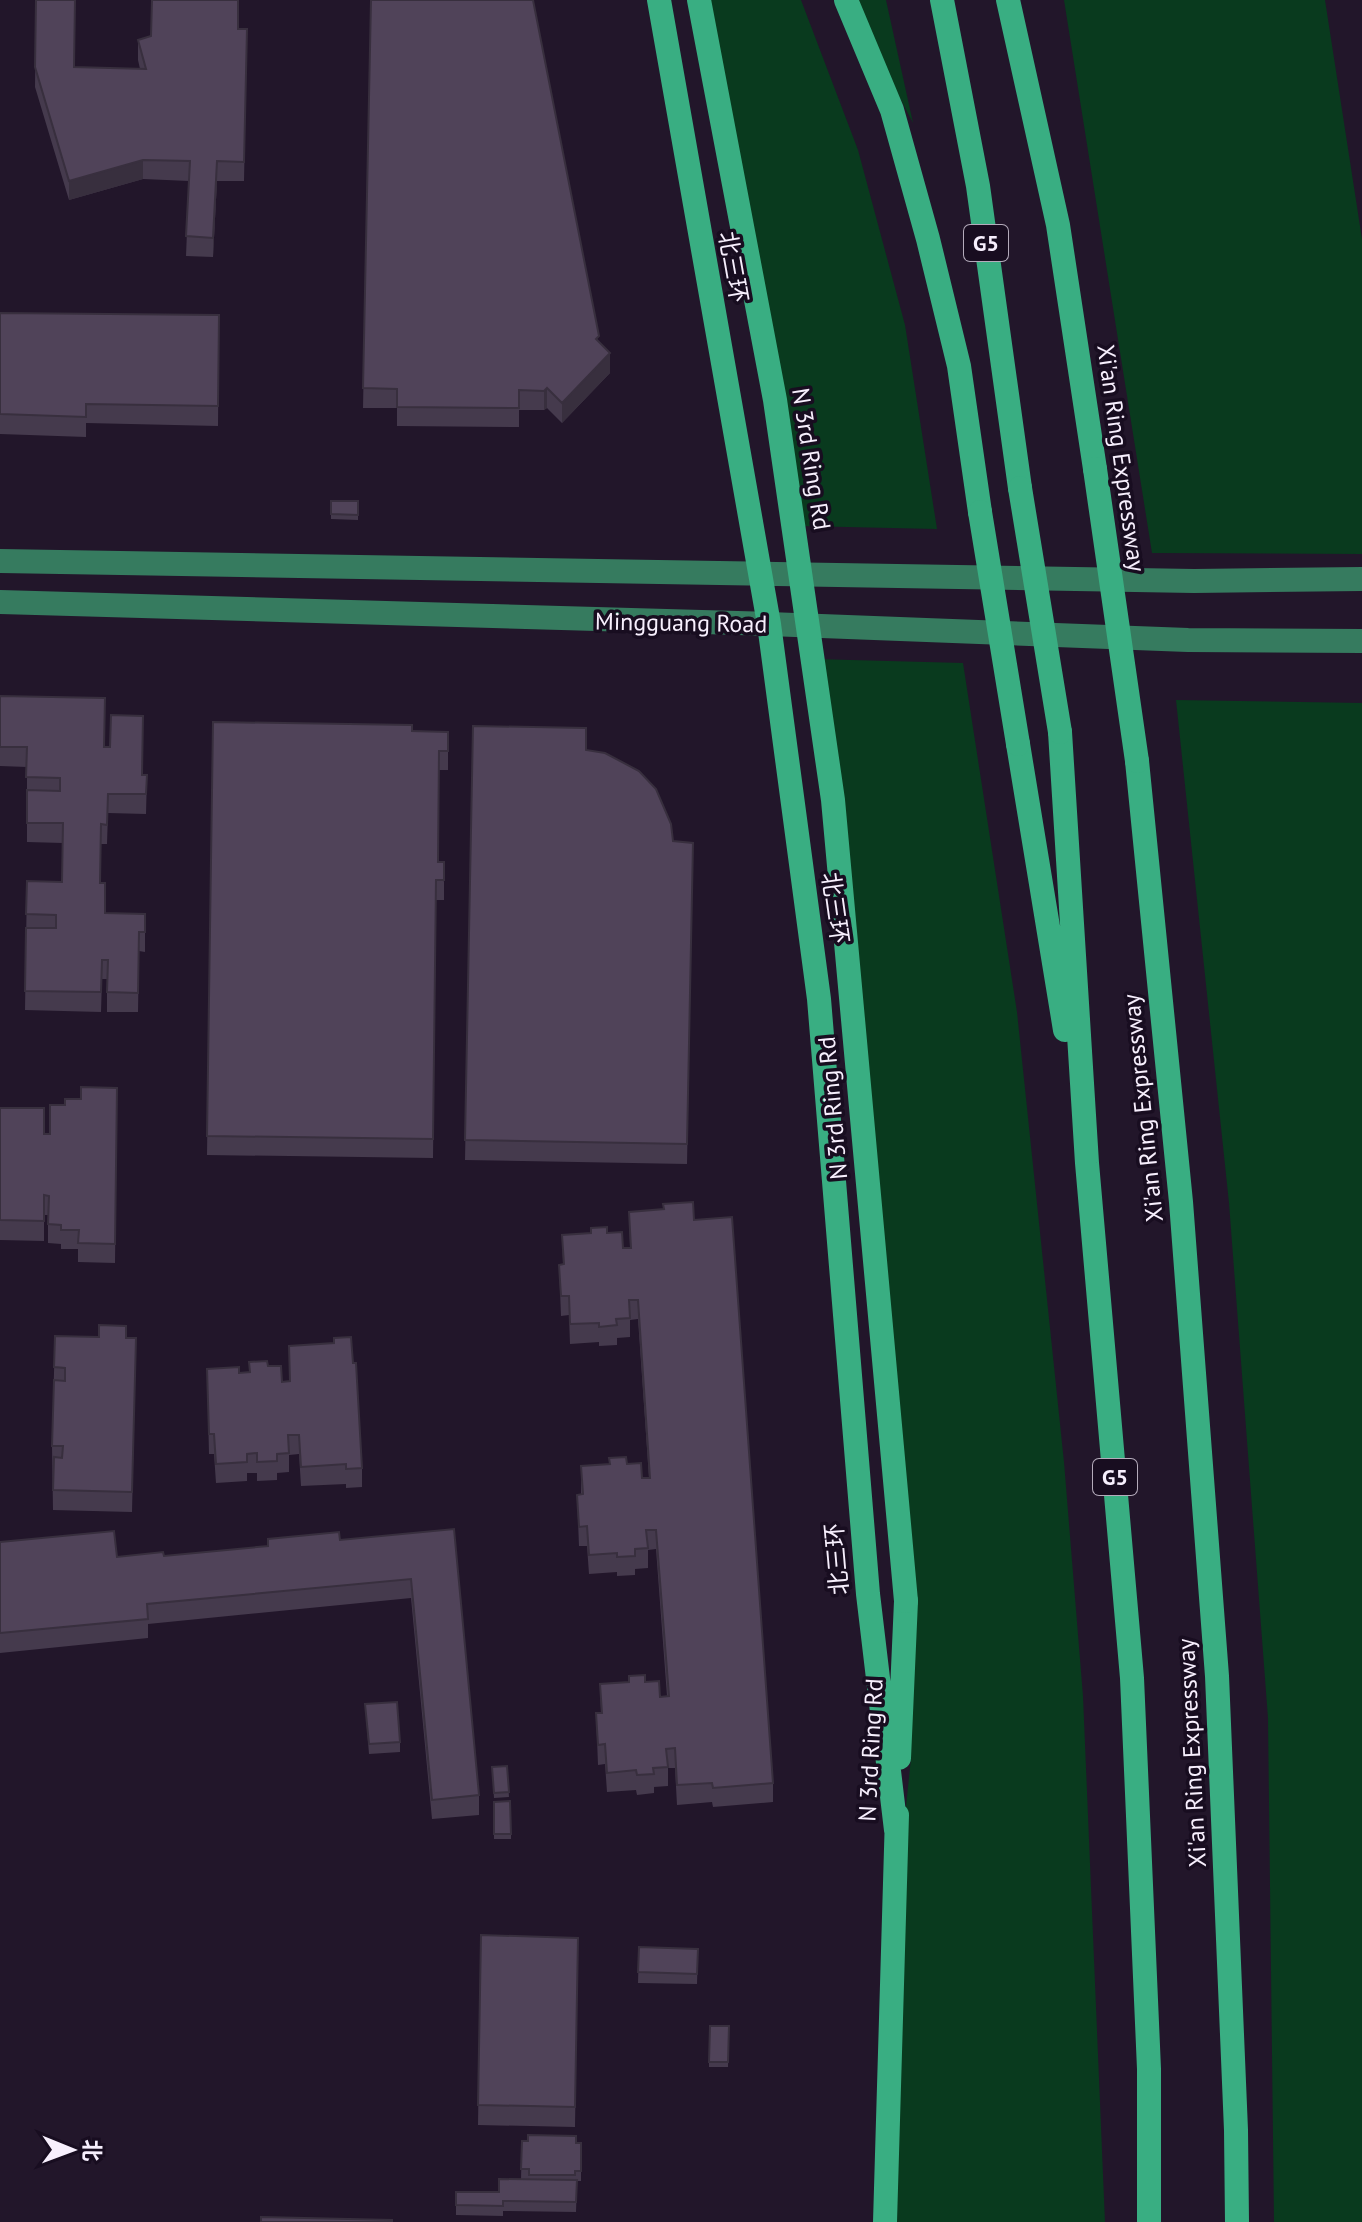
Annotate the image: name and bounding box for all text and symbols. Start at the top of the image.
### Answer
road number: G5 [964,225,1008,261]
street label: 北三环 [712,229,755,305]
street label: Xi'an Ring Expressway [1090,342,1153,574]
street label: N 3rd Ring Rd [785,386,838,532]
street label: Mingguang Road [595,605,767,640]
street label: 北三环 [815,870,856,946]
street label: Xi'an Ring Expressway [1115,993,1170,1224]
street label: N 3rd Ring Rd [811,1035,854,1181]
road number: G5 [1093,1459,1137,1495]
street label: 北三环 [818,1522,855,1596]
street label: Xi'an Ring Expressway [1170,1638,1213,1868]
street label: N 3rd Ring Rd [851,1678,890,1822]
north arrow [32,2110,112,2190]
text: 北 [78,2139,106,2162]

